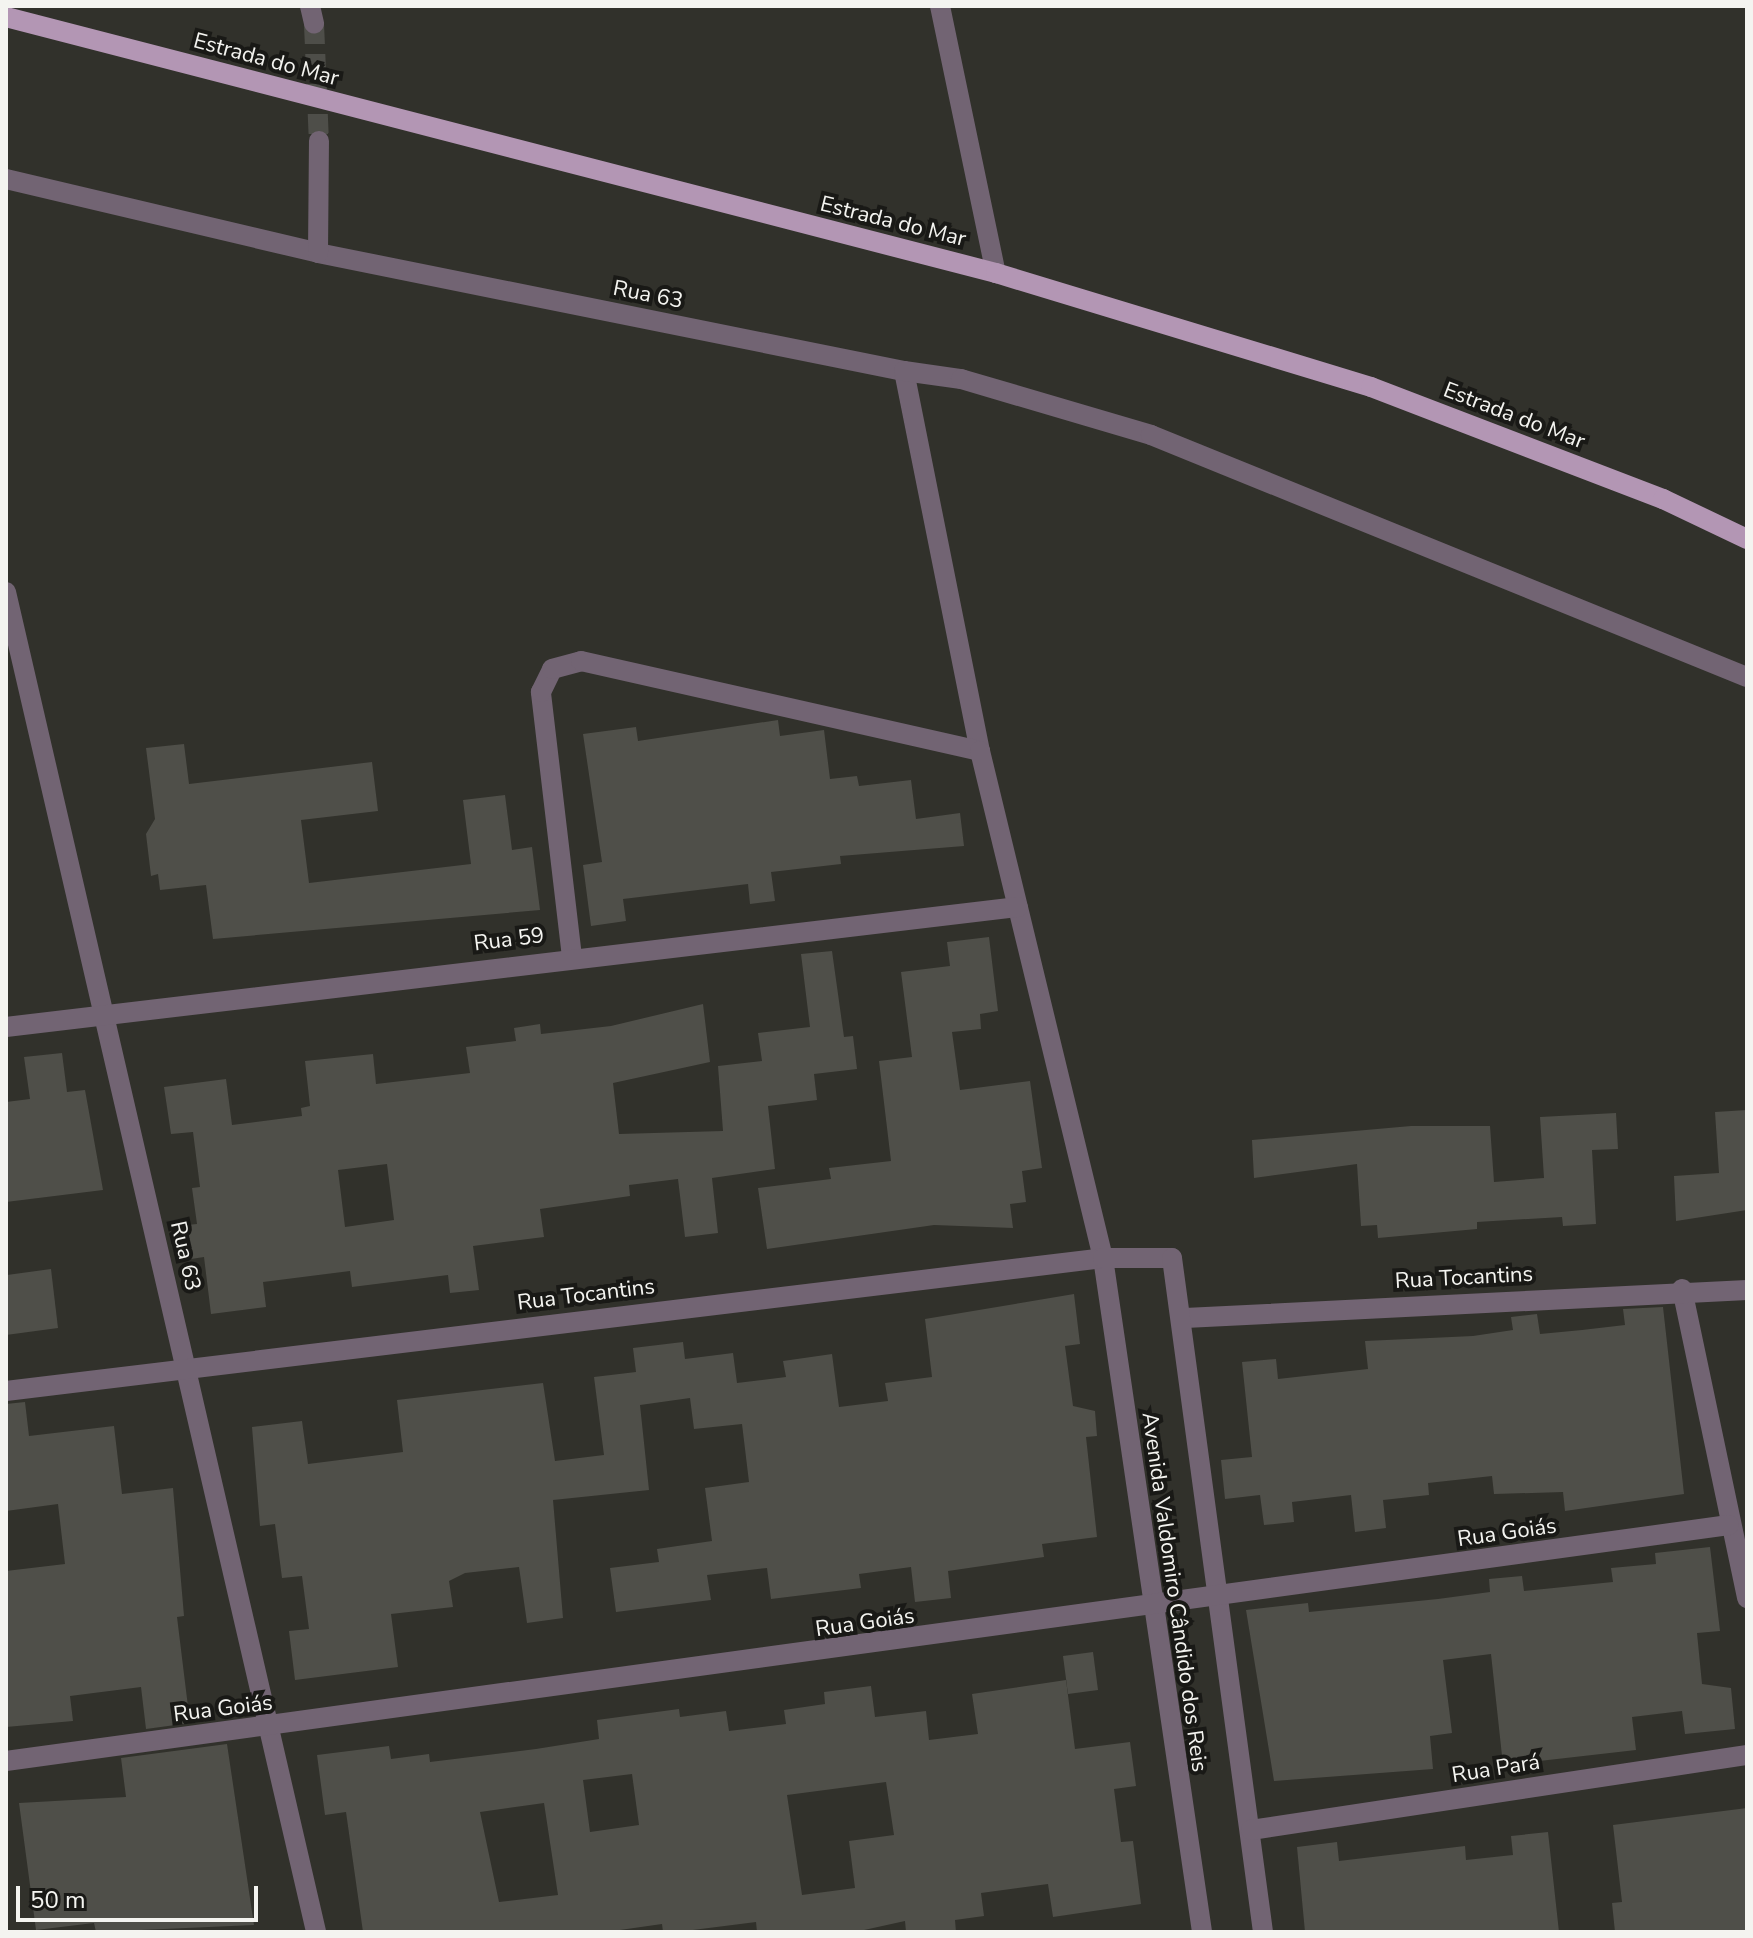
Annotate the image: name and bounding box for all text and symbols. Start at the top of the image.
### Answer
street label: Estrada do Mar [190,28,342,92]
street label: Estrada do Mar [817,191,969,253]
street label: Rua 63 [611,275,685,315]
street label: Estrada do Mar [1440,377,1588,455]
street label: Rua 59 [472,923,546,957]
street label: Rua 63 [164,1219,206,1293]
street label: Rua Tocantins [1394,1261,1534,1295]
street label: Rua Tocantins [516,1273,656,1317]
street label: Avenida Valdomiro Cândido dos Reis [1136,1410,1212,1774]
street label: Rua Goiás [1456,1513,1558,1553]
street label: Rua Goiás [814,1603,916,1643]
street label: Rua Goiás [172,1690,274,1728]
street label: Rua Pará [1450,1749,1542,1789]
scale bar [20,1870,262,1920]
text: 50 m [30,1884,86,1916]

